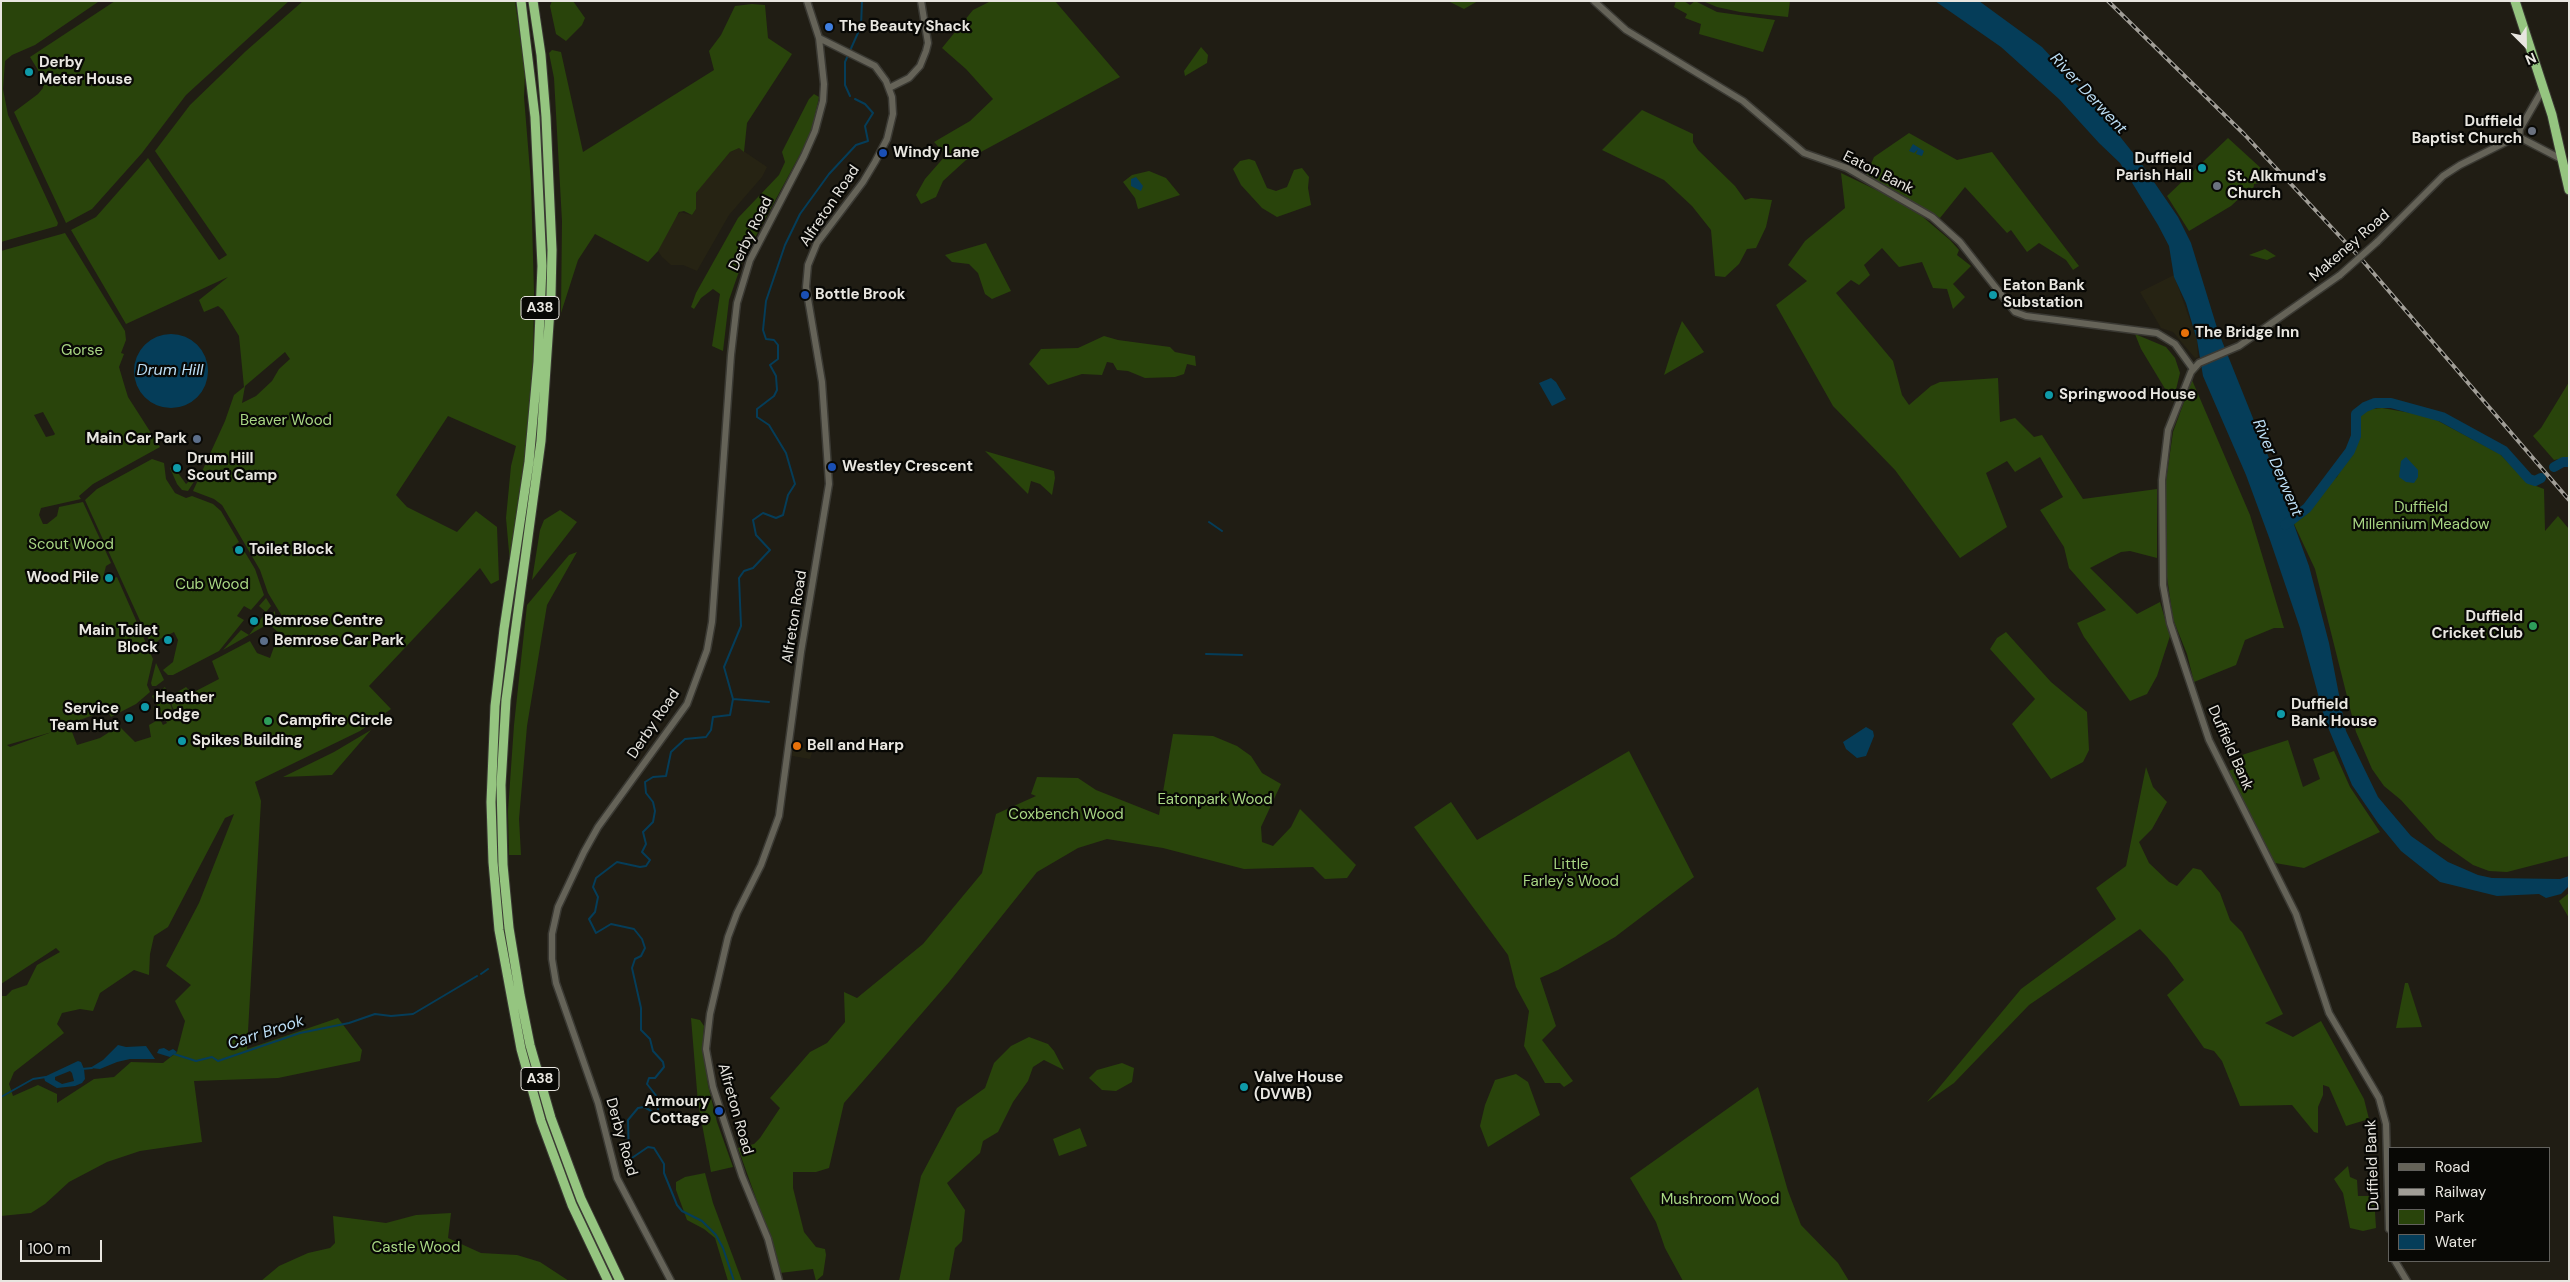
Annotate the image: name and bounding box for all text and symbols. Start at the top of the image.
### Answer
place label: The Beauty Shack [839,18,970,36]
north arrow [2500,20,2550,70]
marker: The Beauty Shack [823,21,835,33]
water label: River Derwent [2046,49,2130,139]
text: N [2523,49,2539,69]
place label: Derby Meter House [39,54,132,89]
marker: Derby Meter House [23,66,35,78]
place label: Duffield Baptist Church [2412,113,2522,148]
marker: Duffield Baptist Church [2526,125,2538,137]
place label: Windy Lane [893,144,979,162]
marker: Windy Lane [877,147,889,159]
street label: Eaton Bank [1840,148,1916,198]
place label: Duffield Parish Hall [2116,150,2192,185]
street label: Alfreton Road [796,162,864,250]
marker: Duffield Parish Hall [2196,162,2208,174]
place label: St. Alkmund's Church [2227,168,2327,203]
marker: St. Alkmund's Church [2211,180,2223,192]
street label: Derby Road [725,194,777,274]
street label: Makeney Road [2306,206,2394,286]
place label: Eaton Bank Substation [2003,277,2085,312]
place label: Bottle Brook [815,286,906,304]
marker: Bottle Brook [799,289,811,301]
marker: Eaton Bank Substation [1987,289,1999,301]
road number: A38 [521,296,559,320]
place label: The Bridge Inn [2195,324,2299,342]
marker: The Bridge Inn [2179,327,2191,339]
park label: Gorse [61,342,103,360]
water label: Drum Hill [137,361,203,381]
place label: Springwood House [2059,386,2196,404]
marker: Springwood House [2043,389,2055,401]
park label: Beaver Wood [240,412,332,430]
water label: River Derwent [2248,416,2306,520]
place label: Main Car Park [86,430,187,448]
marker: Main Car Park [191,433,203,445]
place label: Drum Hill Scout Camp [187,450,277,485]
place label: Westley Crescent [842,458,973,476]
marker: Westley Crescent [826,461,838,473]
marker: Drum Hill Scout Camp [171,462,183,474]
park label: Duffield Millennium Meadow [2353,499,2489,534]
park label: Scout Wood [28,536,114,554]
place label: Toilet Block [249,541,333,559]
marker: Toilet Block [233,544,245,556]
place label: Wood Pile [27,569,99,587]
street label: Alfreton Road [779,569,811,665]
marker: Wood Pile [103,572,115,584]
park label: Cub Wood [175,576,249,594]
place label: Duffield Cricket Club [2431,608,2523,643]
place label: Bemrose Centre [264,612,383,630]
marker: Bemrose Centre [248,615,260,627]
marker: Duffield Cricket Club [2527,620,2539,632]
place label: Main Toilet Block [79,622,158,657]
place label: Bemrose Car Park [274,632,404,650]
marker: Main Toilet Block [162,634,174,646]
marker: Bemrose Car Park [258,635,270,647]
street label: Derby Road [624,686,684,762]
place label: Heather Lodge [155,689,214,724]
place label: Duffield Bank House [2291,696,2377,731]
place label: Service Team Hut [49,700,119,735]
marker: Heather Lodge [139,701,151,713]
street label: Duffield Bank [2203,703,2257,793]
marker: Duffield Bank House [2275,708,2287,720]
marker: Service Team Hut [123,712,135,724]
place label: Campfire Circle [278,712,393,730]
marker: Campfire Circle [262,715,274,727]
place label: Spikes Building [192,732,303,750]
marker: Spikes Building [176,735,188,747]
place label: Bell and Harp [807,737,904,755]
marker: Bell and Harp [791,740,803,752]
park label: Eatonpark Wood [1157,791,1273,809]
park label: Coxbench Wood [1008,806,1124,824]
park label: Little Farley's Wood [1523,856,1619,891]
water label: Carr Brook [225,1012,307,1054]
street label: Alfreton Road [713,1061,757,1157]
road number: A38 [521,1068,559,1090]
place label: Valve House (DVWB) [1254,1069,1343,1104]
marker: Valve House (DVWB) [1238,1081,1250,1093]
place label: Armoury Cottage [645,1093,709,1128]
street label: Derby Road [601,1096,641,1178]
marker: Armoury Cottage [713,1105,725,1117]
street label: Duffield Bank [2362,1119,2384,1211]
legend [2388,1147,2550,1262]
text: Road [2435,1157,2470,1177]
text: Railway [2435,1182,2486,1202]
park label: Mushroom Wood [1661,1191,1779,1209]
text: Park [2435,1207,2465,1227]
scale bar [22,1230,105,1262]
text: Water [2435,1232,2476,1252]
text: 100 m [28,1239,71,1259]
park label: Castle Wood [372,1239,460,1257]

